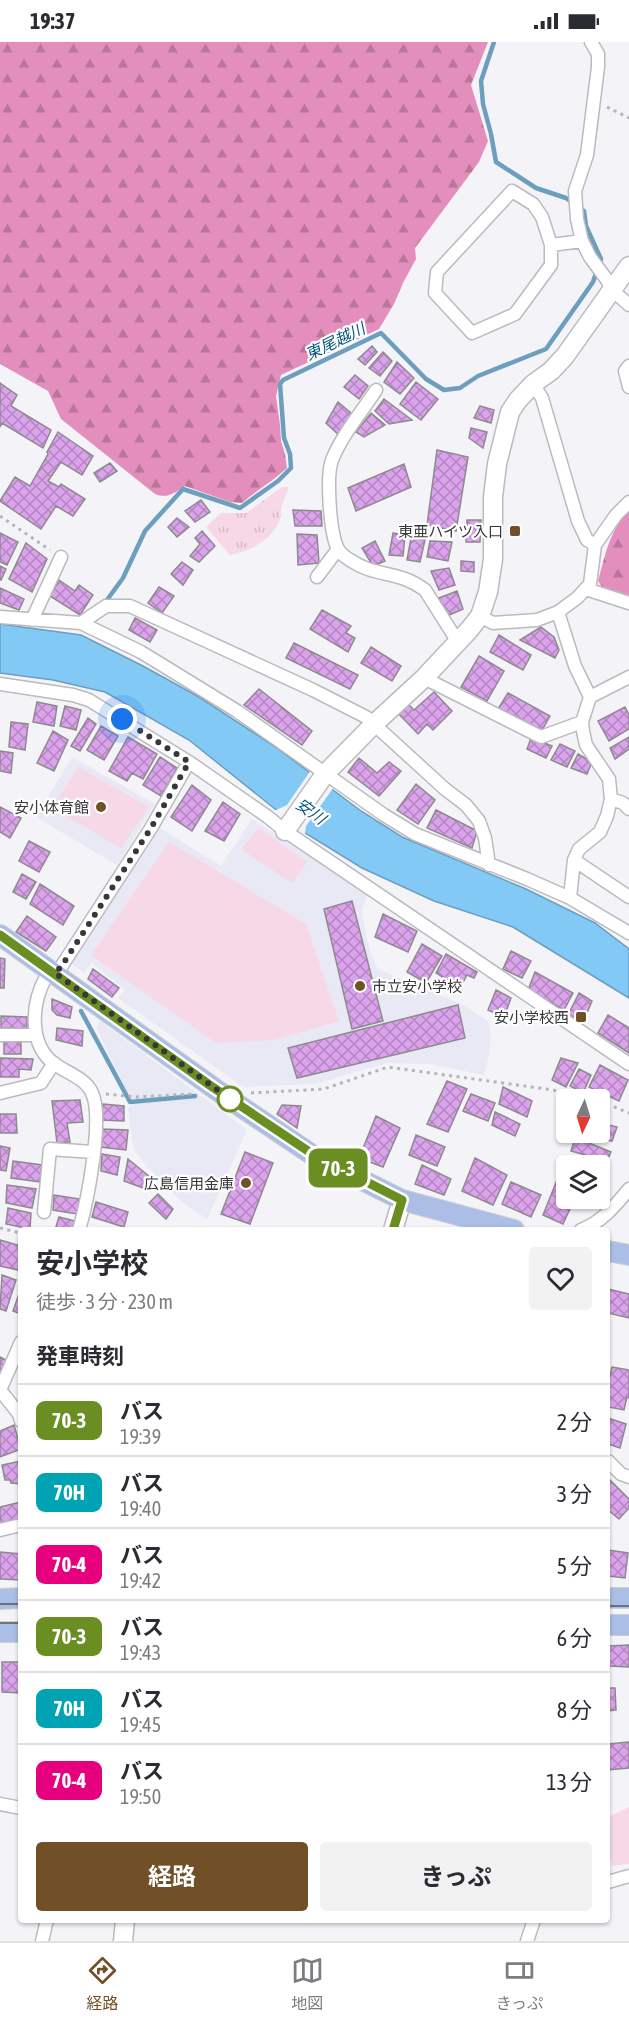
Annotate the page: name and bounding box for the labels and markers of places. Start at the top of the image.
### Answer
place label: 東亜ハイツ入口 [398,523,503,540]
marker: 東亜ハイツ入口 [508,524,522,538]
place label: 安小体育館 [14,799,89,816]
marker: 安小体育館 [94,800,108,814]
place label: 市立安小学校 [372,978,462,995]
marker: 市立安小学校 [353,979,367,993]
place label: 安小学校西 [494,1009,569,1026]
marker: 安小学校西 [574,1010,588,1024]
unlabelled marker [217,1086,243,1112]
place label: 広島信用金庫 [144,1175,234,1192]
marker: 広島信用金庫 [239,1176,253,1190]

